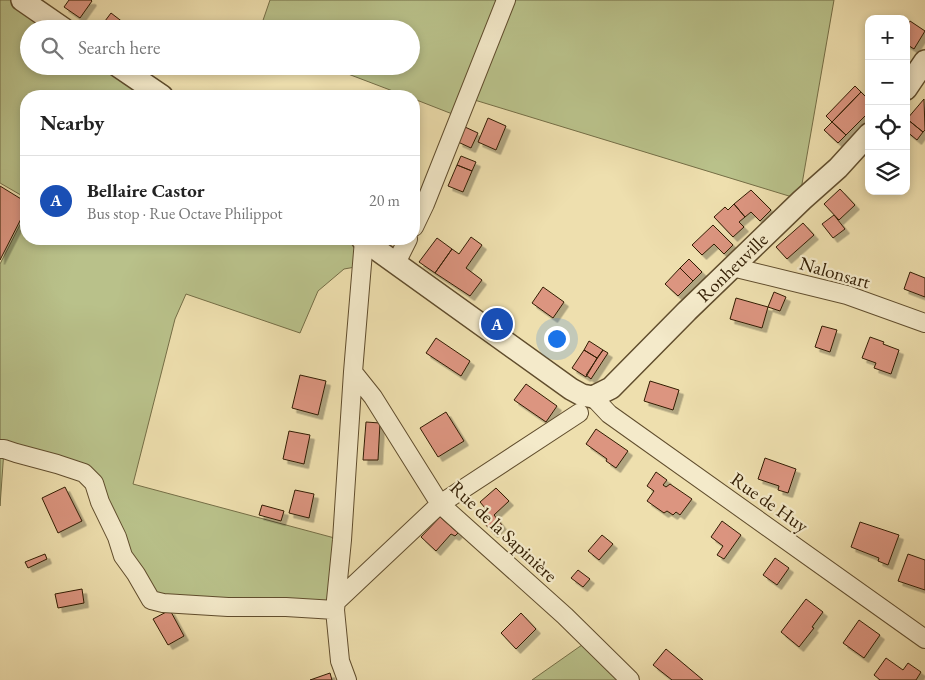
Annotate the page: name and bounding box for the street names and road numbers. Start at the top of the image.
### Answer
street label: Ronheuville [691,227,773,308]
street label: Nalonsart [796,250,873,295]
street label: Rue de Huy [726,467,814,539]
street label: Rue de la Sapinière [445,475,563,588]

